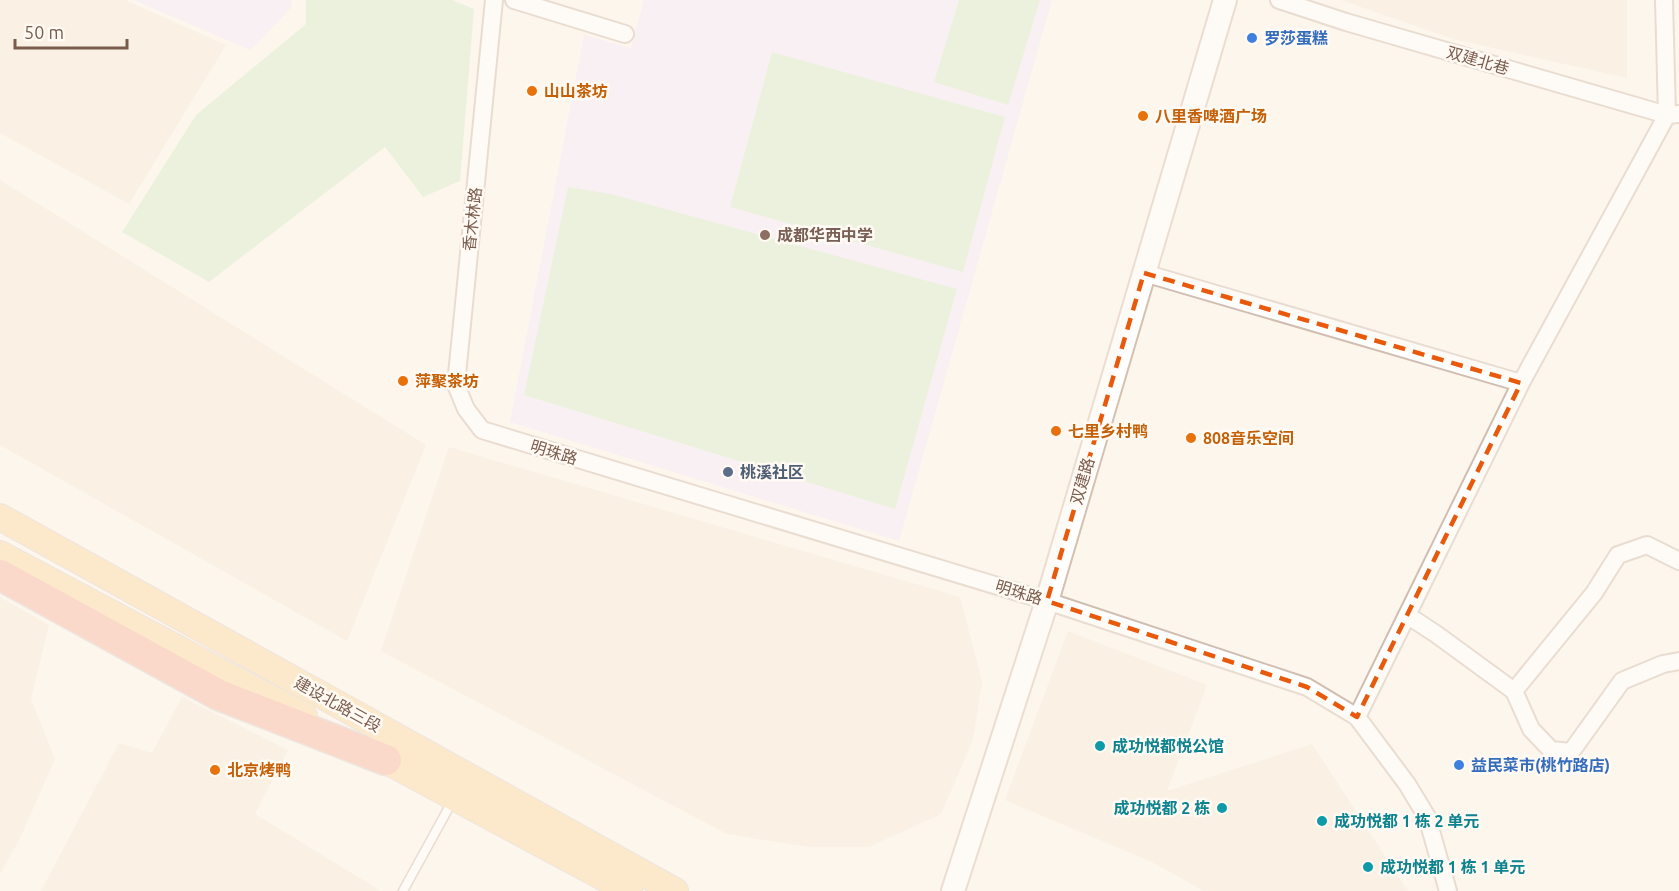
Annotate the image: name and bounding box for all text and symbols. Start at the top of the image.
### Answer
scale bar [15,12,128,50]
text: 50 m [24,22,64,42]
place label: 罗莎蛋糕 [1264,29,1328,47]
marker: 罗莎蛋糕 [1245,31,1259,45]
street label: 双建北巷 [1445,43,1511,77]
place label: 山山茶坊 [544,82,608,100]
marker: 山山茶坊 [525,84,539,98]
place label: 八里香啤酒广场 [1155,107,1267,125]
marker: 八里香啤酒广场 [1136,109,1150,123]
street label: 香木林路 [460,186,484,252]
place label: 成都华西中学 [777,226,873,244]
marker: 成都华西中学 [758,228,772,242]
place label: 萍聚茶坊 [415,372,479,390]
marker: 萍聚茶坊 [396,374,410,388]
place label: 七里乡村鸭 [1068,422,1148,440]
marker: 七里乡村鸭 [1049,424,1063,438]
place label: 808音乐空间 [1203,429,1294,447]
marker: 808音乐空间 [1184,431,1198,445]
street label: 明珠路 [528,436,580,468]
street label: 双建路 [1067,455,1097,507]
place label: 桃溪社区 [740,463,804,481]
marker: 桃溪社区 [721,465,735,479]
street label: 明珠路 [993,576,1045,608]
street label: 建设北路三段 [292,673,384,735]
place label: 成功悦都悦公馆 [1112,737,1224,755]
marker: 成功悦都悦公馆 [1093,739,1107,753]
place label: 益民菜市(桃竹路店) [1471,756,1610,775]
marker: 益民菜市(桃竹路店) [1452,758,1466,772]
place label: 北京烤鸭 [227,761,291,779]
marker: 北京烤鸭 [208,763,222,777]
place label: 成功悦都 2 栋 [1113,799,1210,817]
marker: 成功悦都 2 栋 [1215,801,1229,815]
place label: 成功悦都 1 栋 2 单元 [1334,812,1479,830]
marker: 成功悦都 1 栋 2 单元 [1315,814,1329,828]
place label: 成功悦都 1 栋 1 单元 [1380,858,1525,876]
marker: 成功悦都 1 栋 1 单元 [1361,860,1375,874]

